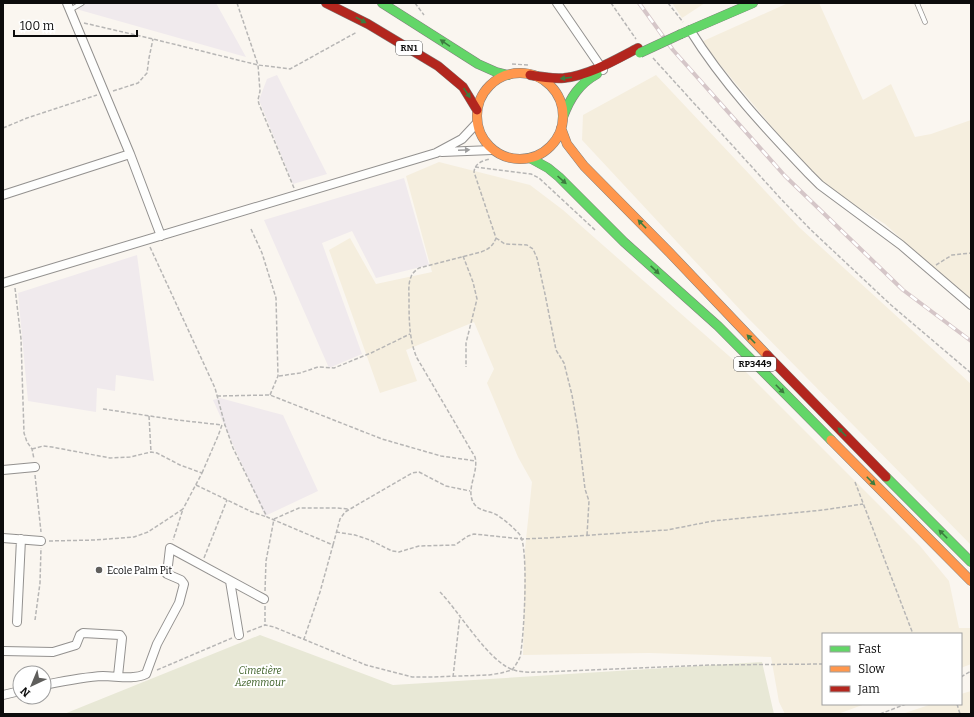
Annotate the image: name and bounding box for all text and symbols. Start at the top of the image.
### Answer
scale bar [14,12,137,38]
one-way arrow [355,17,367,23]
text: 100 m [20,19,55,33]
one-way arrow [440,39,450,47]
road number: RN1 [396,41,422,55]
one-way arrow [560,75,572,81]
one-way arrow [463,88,471,98]
one-way arrow [458,147,470,154]
one-way arrow [557,175,567,184]
one-way arrow [637,219,647,229]
one-way arrow [650,266,660,275]
one-way arrow [746,334,756,344]
road number: RP3449 [734,357,776,371]
one-way arrow [775,384,785,394]
one-way arrow [837,427,847,437]
one-way arrow [866,476,876,486]
one-way arrow [939,529,948,539]
marker: Ecole Palm Pit [94,565,104,575]
place label: Ecole Palm Pit [107,565,173,577]
legend [822,633,962,705]
text: Fast [858,642,882,656]
text: Slow [858,662,885,676]
north arrow [12,665,52,705]
park label: Cimetière Azemmour [234,665,286,689]
text: Jam [857,682,880,696]
text: N [17,684,33,699]

